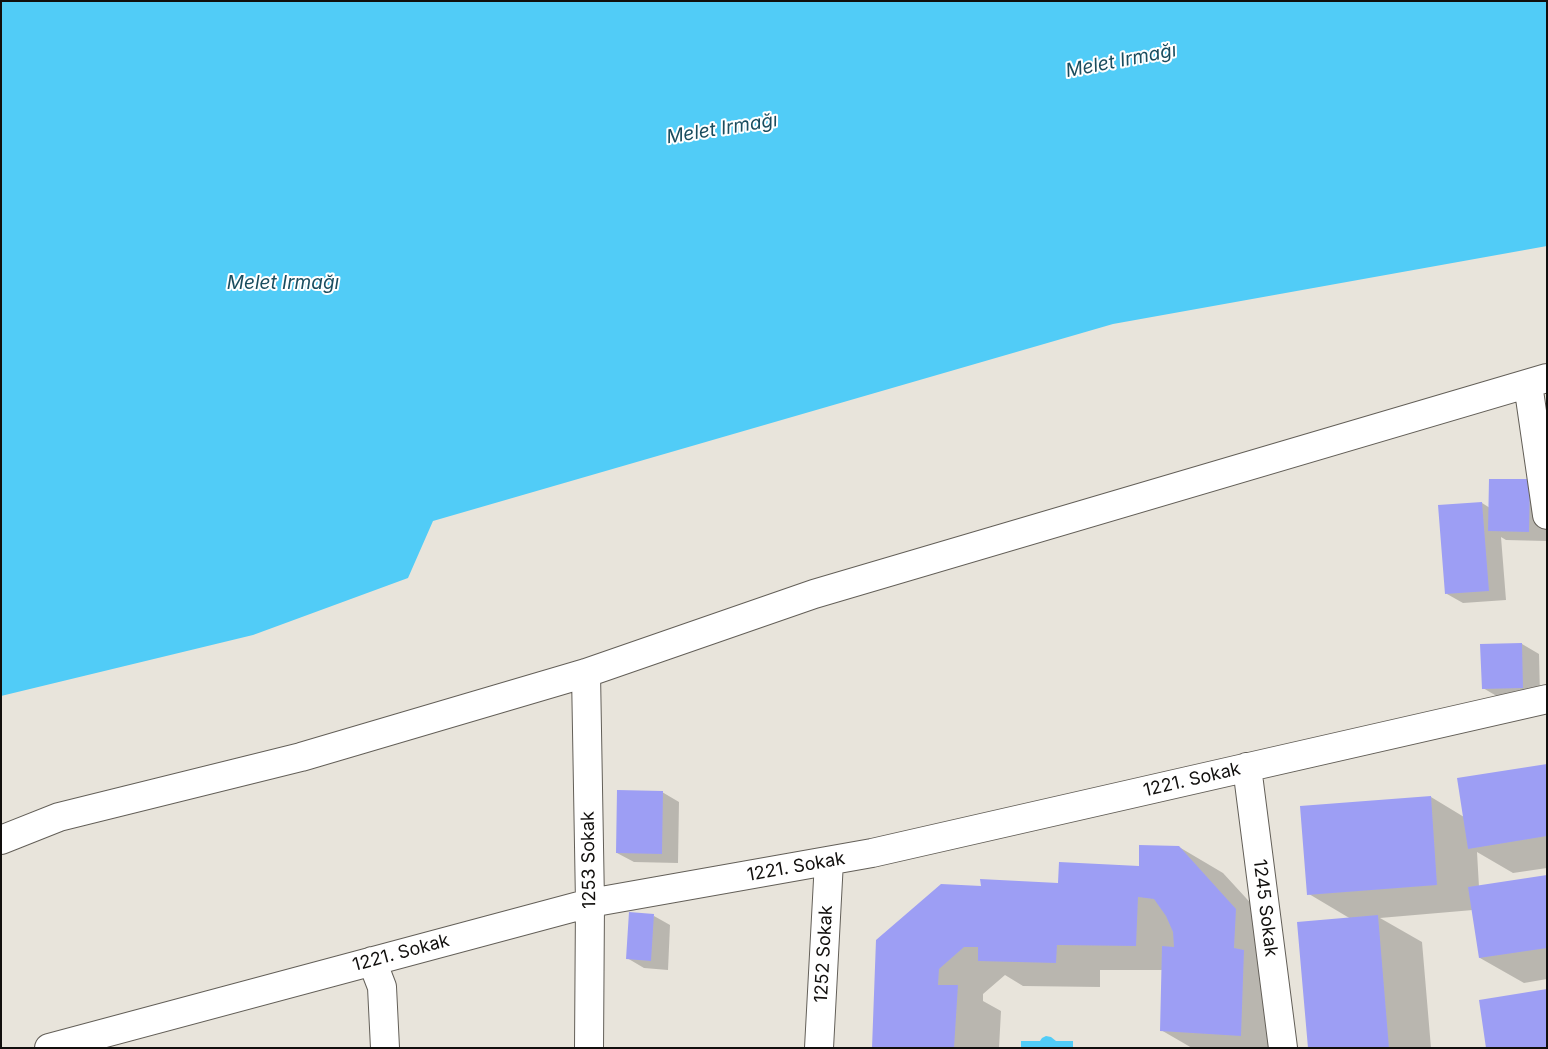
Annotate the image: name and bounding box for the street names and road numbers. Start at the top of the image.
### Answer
street label: 1221. Sokak [1141,758,1243,802]
street label: 1253 Sokak [577,811,601,909]
street label: 1221. Sokak [745,848,847,886]
street label: 1245 Sokak [1248,858,1282,958]
street label: 1252 Sokak [811,905,837,1003]
street label: 1221. Sokak [350,930,452,976]

